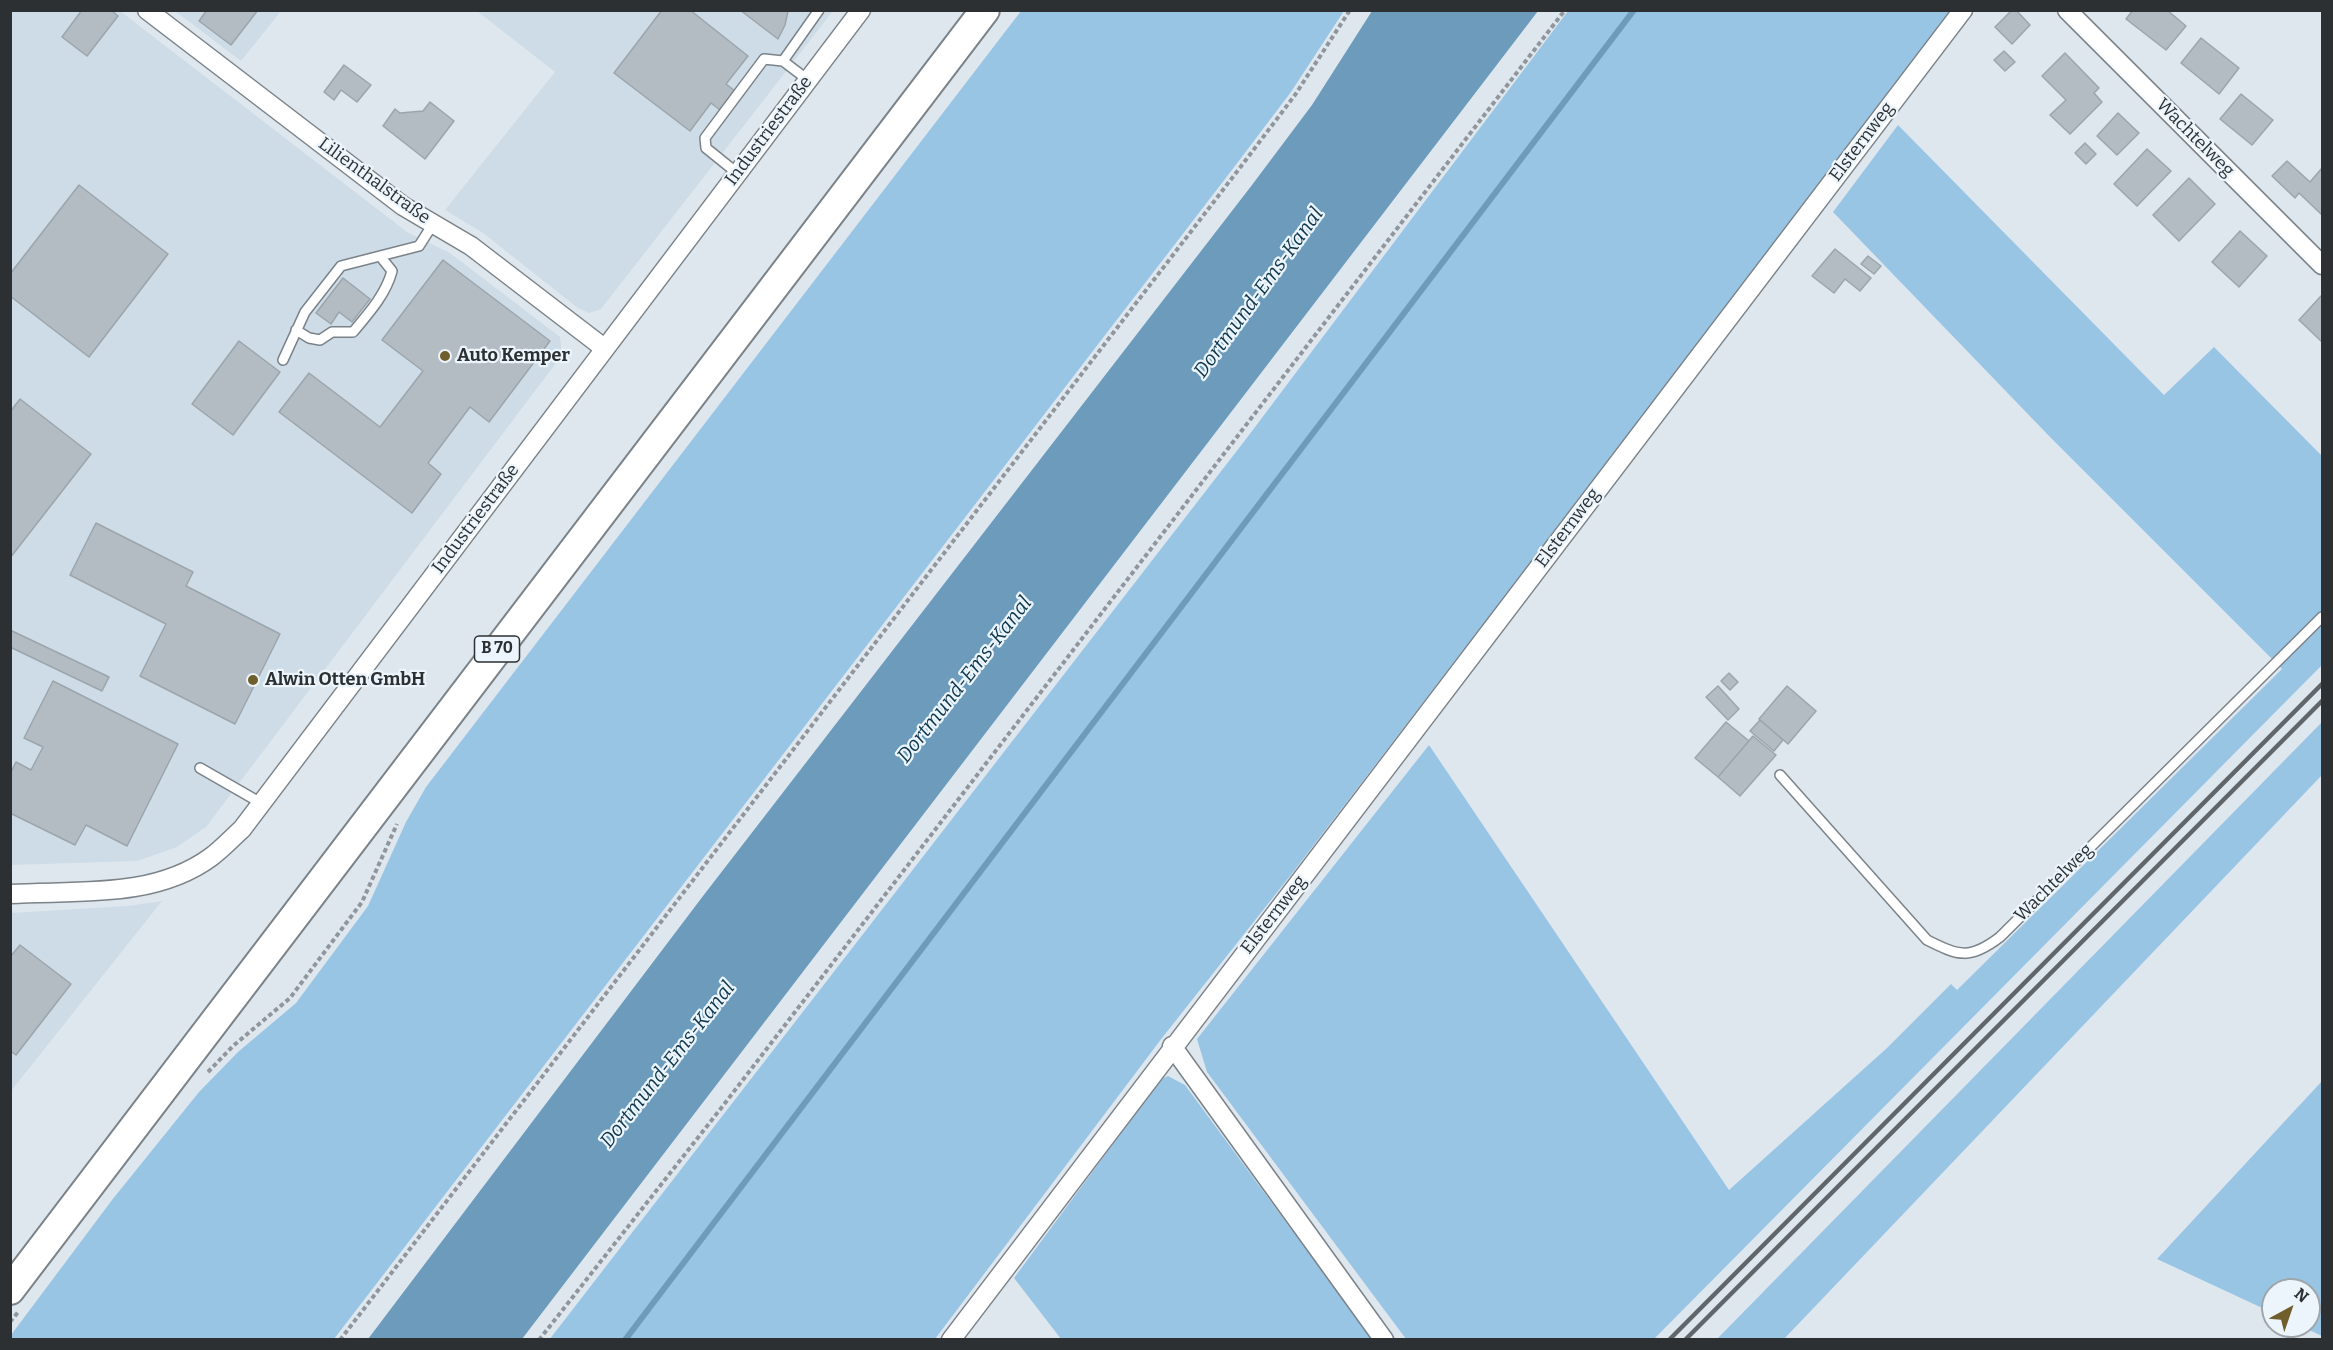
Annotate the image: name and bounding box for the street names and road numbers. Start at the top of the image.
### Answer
street label: Industriestraße [721,72,817,190]
street label: Wachtelweg [2151,94,2239,182]
street label: Elsternweg [1825,98,1899,186]
street label: Lilienthalstraße [314,133,434,229]
street label: Industriestraße [428,460,524,578]
street label: Elsternweg [1531,484,1605,572]
road number: B 70 [474,636,520,662]
street label: Wachtelweg [2010,839,2098,927]
street label: Elsternweg [1237,871,1311,959]

